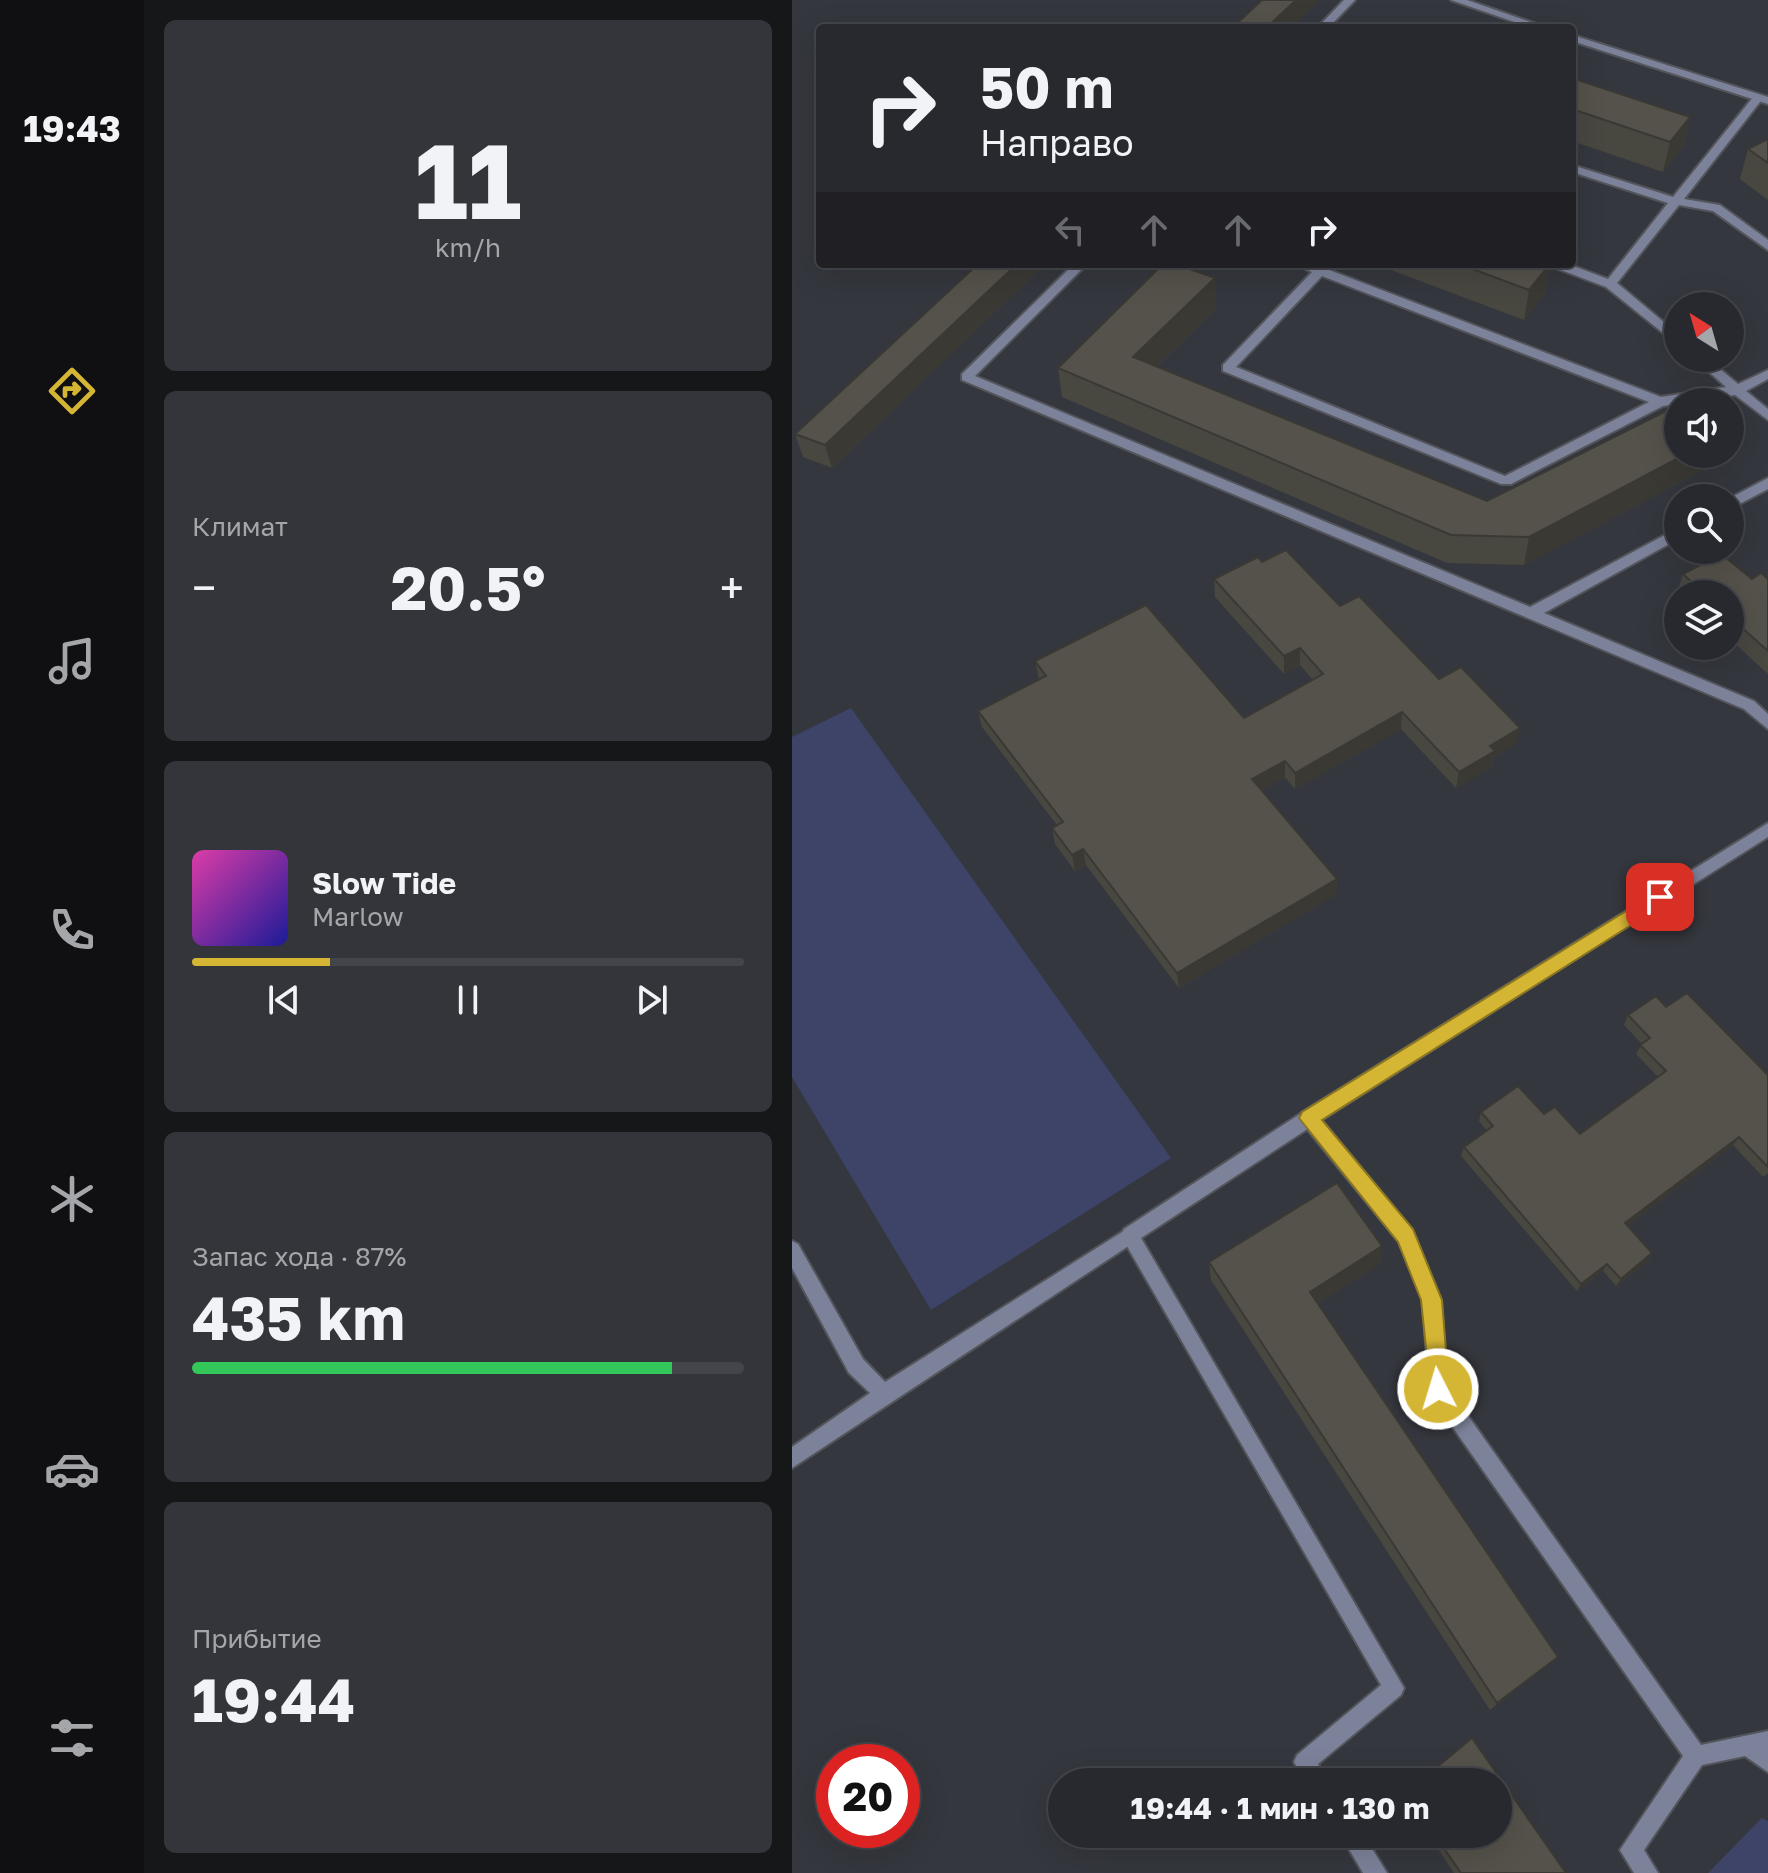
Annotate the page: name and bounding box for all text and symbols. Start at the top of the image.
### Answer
text: 50 m [980,53,1114,120]
icon: right [848,56,952,160]
text: 19:43 [23,107,121,150]
text: 11 [414,117,522,242]
text: Направо [980,121,1134,164]
icon: left [1048,208,1092,252]
icon: ahead [1132,208,1176,252]
icon: ahead [1216,208,1260,252]
icon: right [1300,208,1344,252]
text: km/h [435,232,501,263]
north arrow [1664,292,1744,372]
map controls [1664,292,1744,660]
icon: directions [44,363,100,419]
button: sound [1664,388,1744,468]
button: search [1664,484,1744,564]
text: Климат [192,511,288,542]
text: 20.5° [391,551,545,623]
text: − [192,561,216,614]
text: + [720,561,744,614]
button: layers [1664,580,1744,660]
icon: music [44,633,100,689]
pin [1626,863,1694,931]
text: Slow Tide [312,865,456,901]
icon: arrive [1638,875,1682,919]
text: Marlow [312,901,404,932]
icon: phone [44,902,100,958]
icon: previous [262,978,306,1022]
icon: pause [446,978,490,1022]
icon: next [630,978,674,1022]
icon: climate [44,1171,100,1227]
text: Запас хода · 87% [192,1241,406,1272]
text: 435 km [192,1281,405,1353]
position arrow [1396,1347,1480,1431]
icon: car [44,1441,100,1497]
text: Прибытие [192,1623,321,1654]
text: 19:44 [192,1663,355,1735]
icon: filters [44,1710,100,1766]
speed limit sign: 20 [816,1744,920,1848]
text: 19:44 · 1 мин · 130 m [1131,1790,1429,1826]

